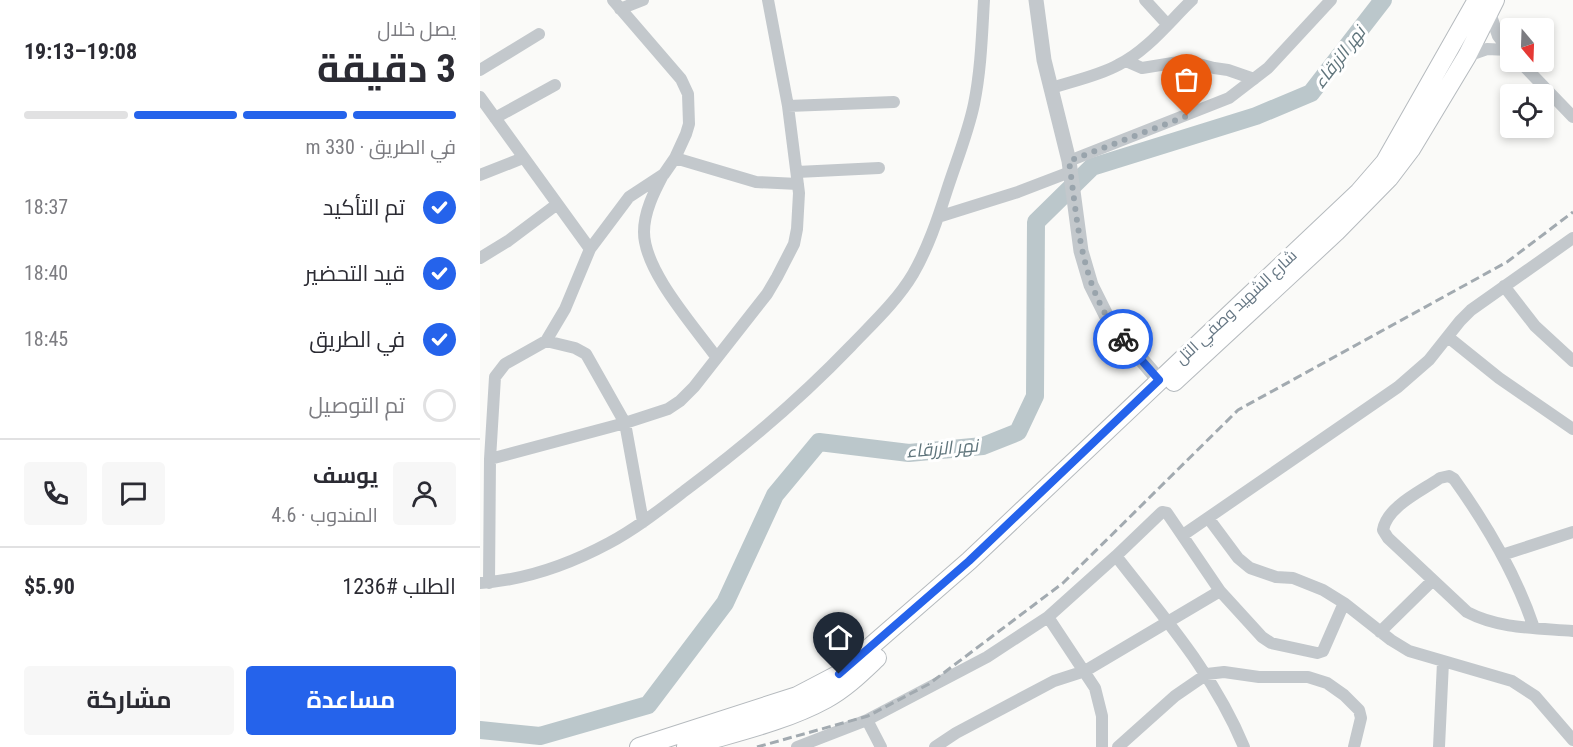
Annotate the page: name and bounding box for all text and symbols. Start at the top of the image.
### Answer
text: يصل خلال [377,17,456,41]
north arrow [1500,18,1554,72]
map controls [1500,18,1554,138]
water label: نهر الزرقاء [1309,20,1372,93]
text: 19:08–19:13 [24,39,137,64]
text: 3 دقيقة [317,46,456,92]
pin [1161,54,1212,116]
icon: bag [1170,63,1203,96]
button: locate [1500,84,1554,138]
text: في الطريق · 330 m [306,135,456,159]
icon: check [423,191,456,224]
text: 18:37 [24,195,68,219]
text: تم التأكيد [323,195,405,220]
street label: شارع الشهيد وصفي التل [1171,246,1303,371]
icon: check [423,257,456,290]
text: 18:40 [24,261,68,285]
text: قيد التحضير [305,261,405,286]
courier [1093,309,1153,369]
icon: check [423,323,456,356]
icon: bike [1107,323,1140,356]
text: 18:45 [24,327,68,351]
text: في الطريق [309,327,405,352]
text: تم التوصيل [309,393,405,418]
water label: نهر الزرقاء [905,434,981,463]
button: phone [24,462,87,525]
button: chat [102,462,165,525]
button: person [393,462,456,525]
text: يوسف [313,463,378,488]
text: المندوب · 4.6 [271,503,378,527]
text: $5.90 [24,574,75,599]
text: الطلب #1236 [342,574,456,599]
pin [813,612,864,674]
icon: home [822,621,855,654]
button: مشاركة [24,666,234,735]
button: مساعدة [246,666,456,735]

